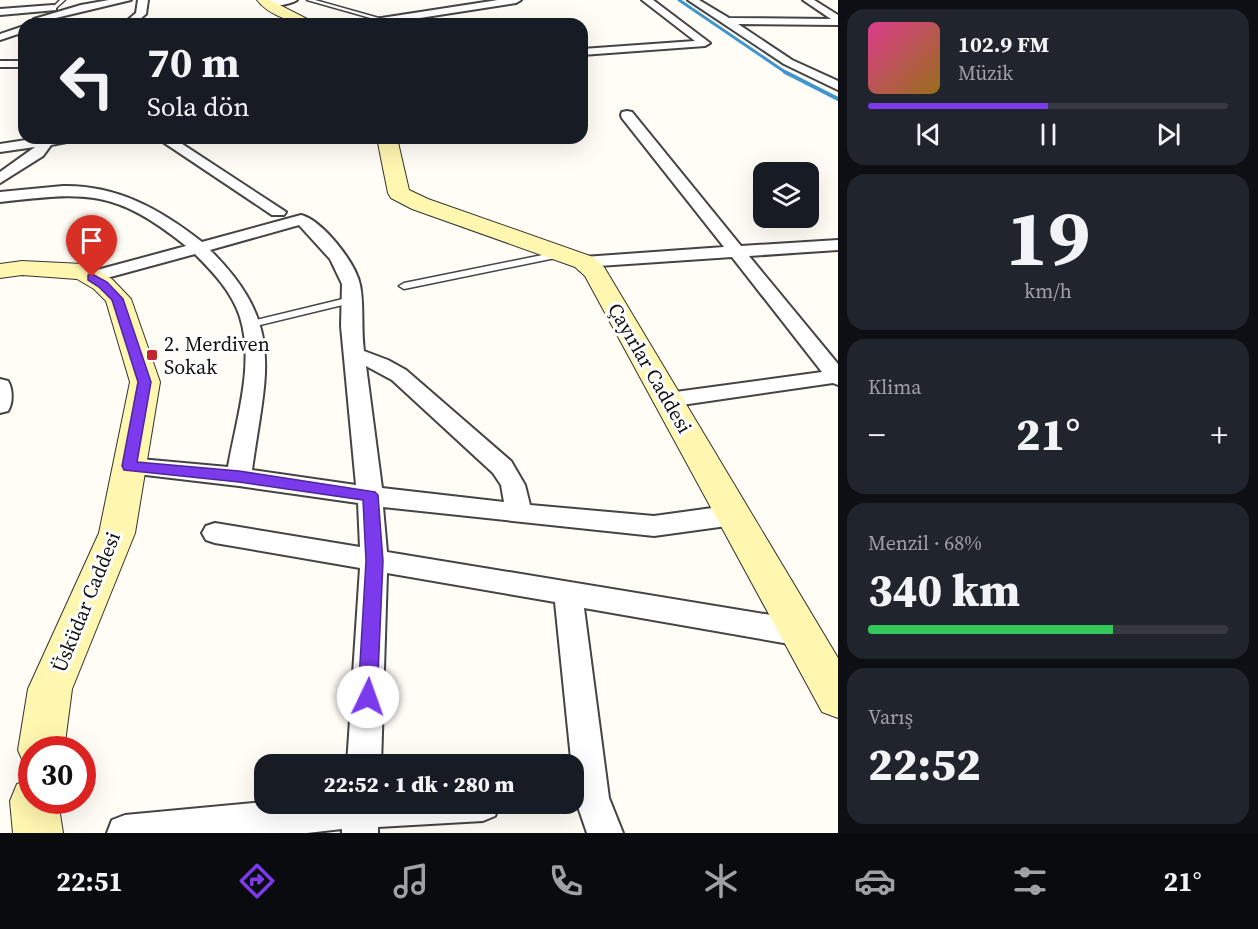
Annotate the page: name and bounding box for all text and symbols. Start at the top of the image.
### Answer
text: 102.9 FM [958,29,1049,59]
text: 70 m [147,33,240,91]
icon: left [48,42,126,120]
text: Müzik [958,59,1013,87]
text: Sola dön [147,88,250,125]
icon: previous [912,118,945,151]
icon: pause [1032,118,1065,151]
icon: next [1152,118,1185,151]
map controls [753,162,819,228]
button: layers [753,162,819,228]
text: 19 [1006,184,1090,291]
pin [66,215,117,277]
icon: arrive [75,224,108,257]
text: km/h [1024,277,1072,305]
street label: Çayırlar Caddesi [601,298,699,438]
place label: 2. Merdiven Sokak [164,330,270,381]
marker: 2. Merdiven Sokak [145,348,159,362]
text: Klima [868,373,921,401]
text: 21° [1016,403,1080,465]
text: − [868,412,886,457]
text: + [1210,412,1228,457]
street label: Üsküdar Caddesi [45,528,127,676]
text: Menzil · 68% [868,529,982,557]
text: 340 km [868,559,1020,621]
position arrow [336,665,400,729]
text: Varış [868,703,913,731]
text: 22:52 [868,733,981,795]
speed limit sign: 30 [18,736,96,814]
text: 22:52 · 1 dk · 280 m [323,769,515,799]
icon: directions [236,860,278,902]
icon: music [390,860,432,902]
icon: phone [545,860,587,902]
icon: climate [700,860,742,902]
icon: car [854,860,896,902]
icon: filters [1009,860,1051,902]
text: 22:51 [56,863,123,900]
text: 21° [1163,863,1202,900]

